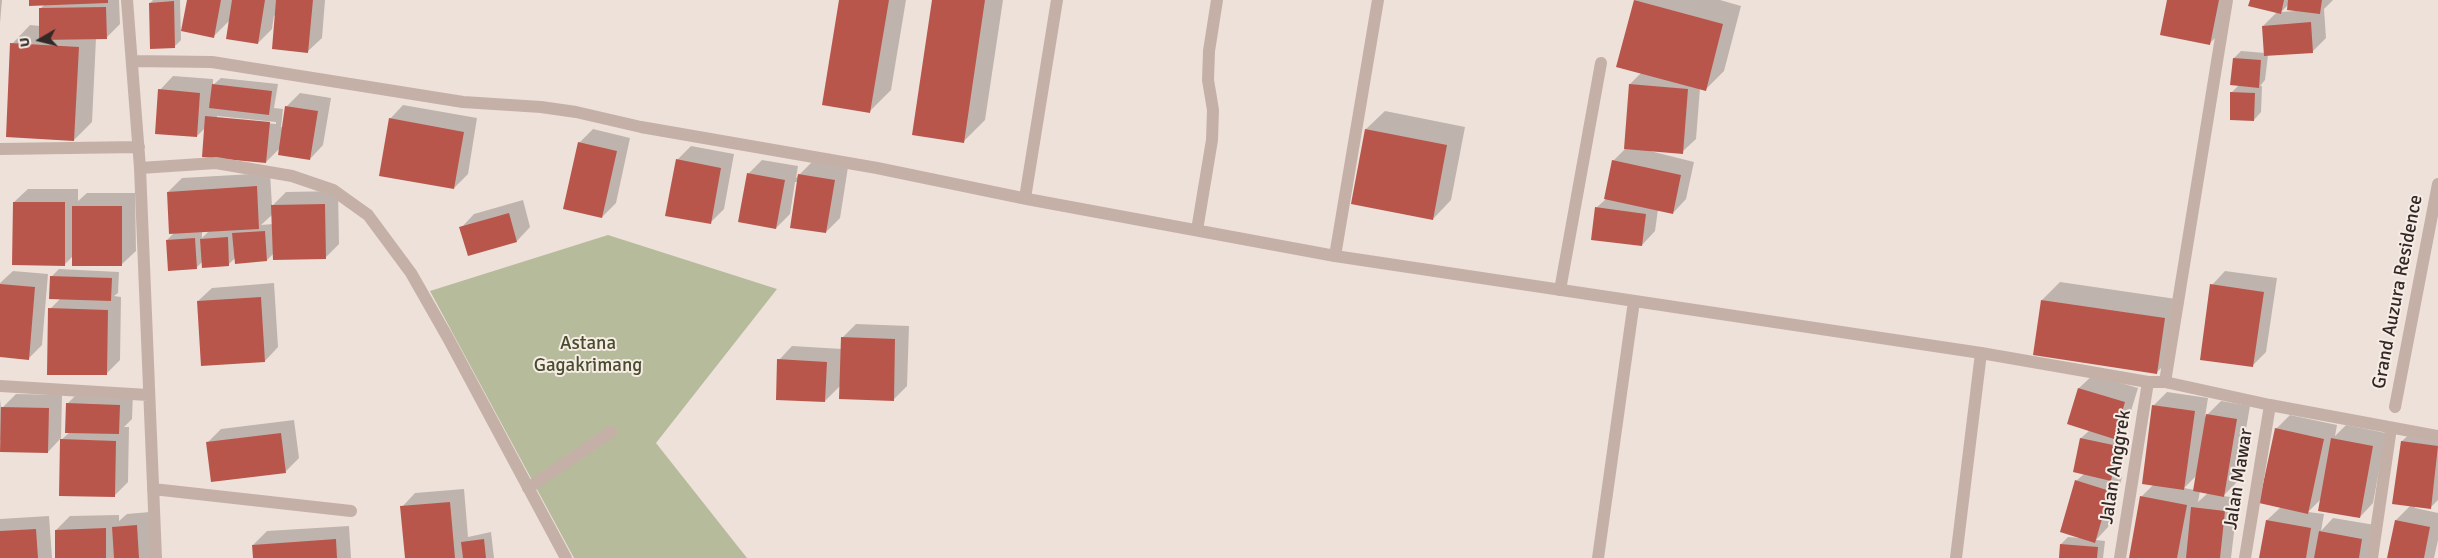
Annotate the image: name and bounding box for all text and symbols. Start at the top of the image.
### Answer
north arrow [15,15,65,65]
text: U [16,36,34,48]
street label: Grand Auzura Residence [2368,193,2428,391]
park label: Astana Gagakrimang [534,333,642,377]
street label: Jalan Anggrek [2096,408,2136,526]
street label: Jalan Mawar [2220,427,2258,531]

